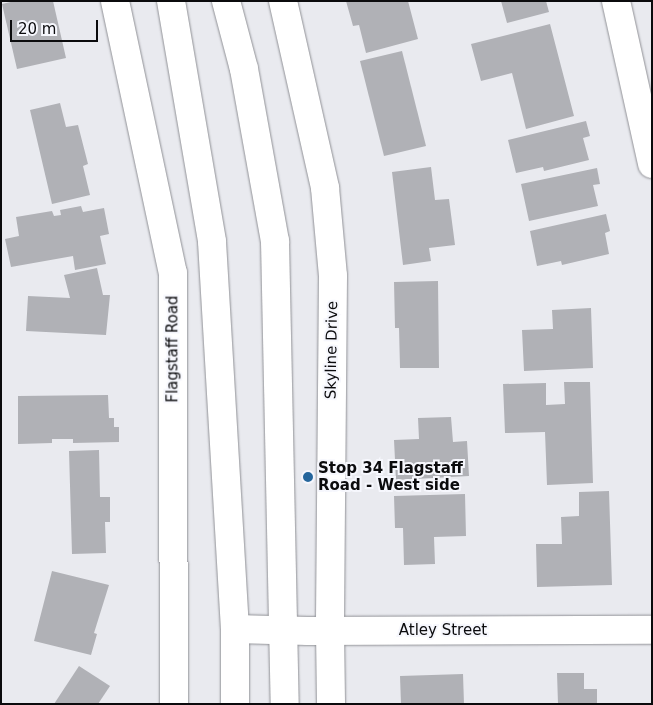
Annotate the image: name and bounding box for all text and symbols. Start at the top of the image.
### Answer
scale bar [12,10,100,42]
text: 20 m [18,20,56,38]
street label: Flagstaff Road [164,295,182,403]
street label: Skyline Drive [322,301,342,399]
place label: Stop 34 Flagstaff Road - West side [318,459,463,494]
marker: Stop 34 Flagstaff Road - West side [302,471,314,483]
street label: Atley Street [399,622,487,640]

